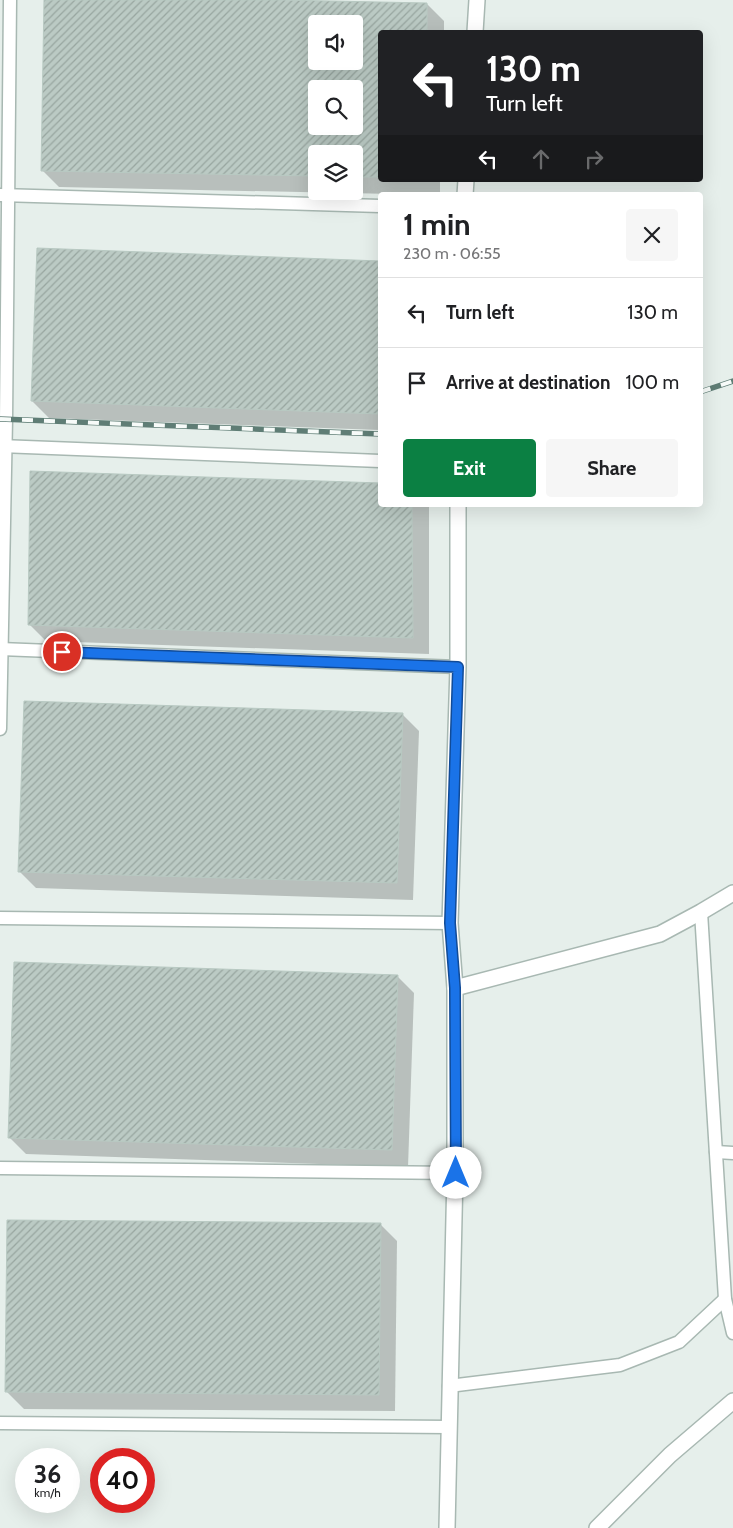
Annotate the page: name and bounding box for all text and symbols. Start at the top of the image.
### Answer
map controls [308,15,363,200]
button: sound [308,15,363,70]
text: 130 m [486,47,581,90]
icon: left [403,50,468,115]
button: search [308,80,363,135]
text: Turn left [486,90,563,117]
button: layers [308,145,363,200]
icon: left [474,145,502,173]
icon: ahead [527,145,555,173]
icon: right [580,145,608,173]
text: 1 min [403,206,471,243]
button: close [626,209,678,261]
text: 230 m · 06:55 [403,244,501,263]
icon: left [403,299,431,327]
text: Turn left [446,301,514,324]
text: 130 m [627,301,678,324]
icon: arrive [403,369,431,397]
text: Arrive at destination [446,371,610,394]
text: 100 m [625,371,679,394]
button: Exit [403,439,536,497]
button: Share [546,439,678,497]
pin [41,631,83,673]
icon: arrive [48,638,76,666]
position arrow [429,1146,481,1198]
speed limit sign: 40 [90,1448,155,1513]
text: 36 [34,1459,61,1489]
text: km/h [34,1485,61,1500]

